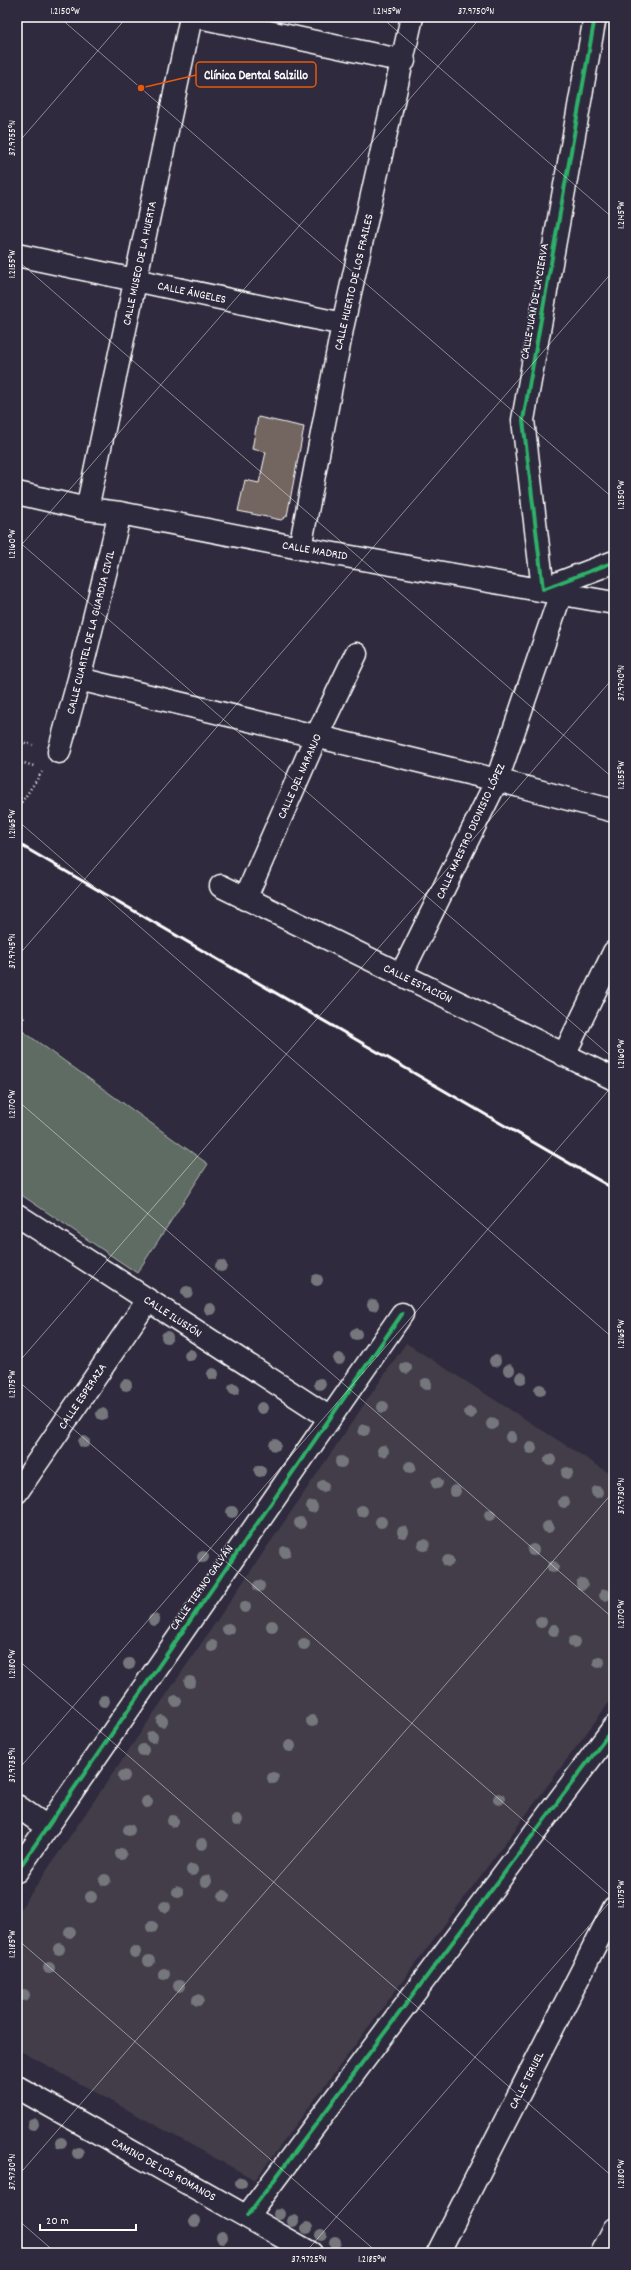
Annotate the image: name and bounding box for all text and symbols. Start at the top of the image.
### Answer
text: 1.2150°W [50,5,80,19]
text: 1.2145°W [373,5,401,19]
text: 37.9750°N [458,5,494,19]
callout: Clínica Dental Salzillo [196,62,316,87]
text: Clínica Dental Salzillo [204,67,308,86]
text: 37.9755°N [6,120,20,156]
street label: CALLE MUSEO DE LA HUERTA [119,199,162,327]
text: 1.2145°W [615,201,629,229]
street label: CALLE HUERTO DE LOS FRAILES [330,212,378,352]
street label: CALLE JUAN DE LA CIERVA [517,241,554,361]
text: 1.2155°W [6,249,20,278]
street label: CALLE ÁNGELES [156,278,228,309]
text: 1.2150°W [615,480,629,510]
text: 1.2160°W [6,529,20,559]
street label: CALLE MADRID [281,537,349,566]
street label: CALLE CUARTEL DE LA GUARDIA CIVIL [63,548,120,716]
text: 37.9740°N [615,665,629,701]
street label: CALLE DEL NARANJO [274,731,327,822]
street label: CALLE MAESTRO DIONISIO LÓPEZ [432,760,511,902]
text: 1.2155°W [615,760,629,789]
text: 1.2165°W [6,809,20,838]
text: 37.9745°N [6,933,20,969]
street label: CALLE ESTACIÓN [380,960,455,1008]
text: 1.2160°W [615,1039,629,1069]
text: 1.2170°W [6,1089,20,1118]
street label: CALLE ILUSIÓN [140,1292,205,1342]
text: 1.2165°W [615,1319,629,1348]
street label: CALLE ESPERAZA [55,1360,112,1433]
text: 1.2175°W [6,1370,20,1398]
text: 37.9730°N [615,1478,629,1514]
street label: CALLE TIERNO GALVÁN [166,1541,238,1634]
text: 1.2170°W [615,1599,629,1628]
text: 1.2180°W [6,1649,20,1678]
text: 37.9735°N [6,1747,20,1783]
text: 1.2175°W [615,1880,629,1908]
text: 1.2185°W [6,1930,20,1958]
street label: CALLE TERUEL [506,2049,549,2112]
street label: CAMINO DE LOS ROMANOS [108,2134,219,2206]
text: 37.9730°N [6,2154,20,2190]
text: 1.2180°W [615,2159,629,2188]
scale bar [40,2206,136,2232]
text: 20 m [46,2213,69,2230]
text: 37.9725°N [291,2253,327,2267]
text: 1.2185°W [358,2253,386,2267]

